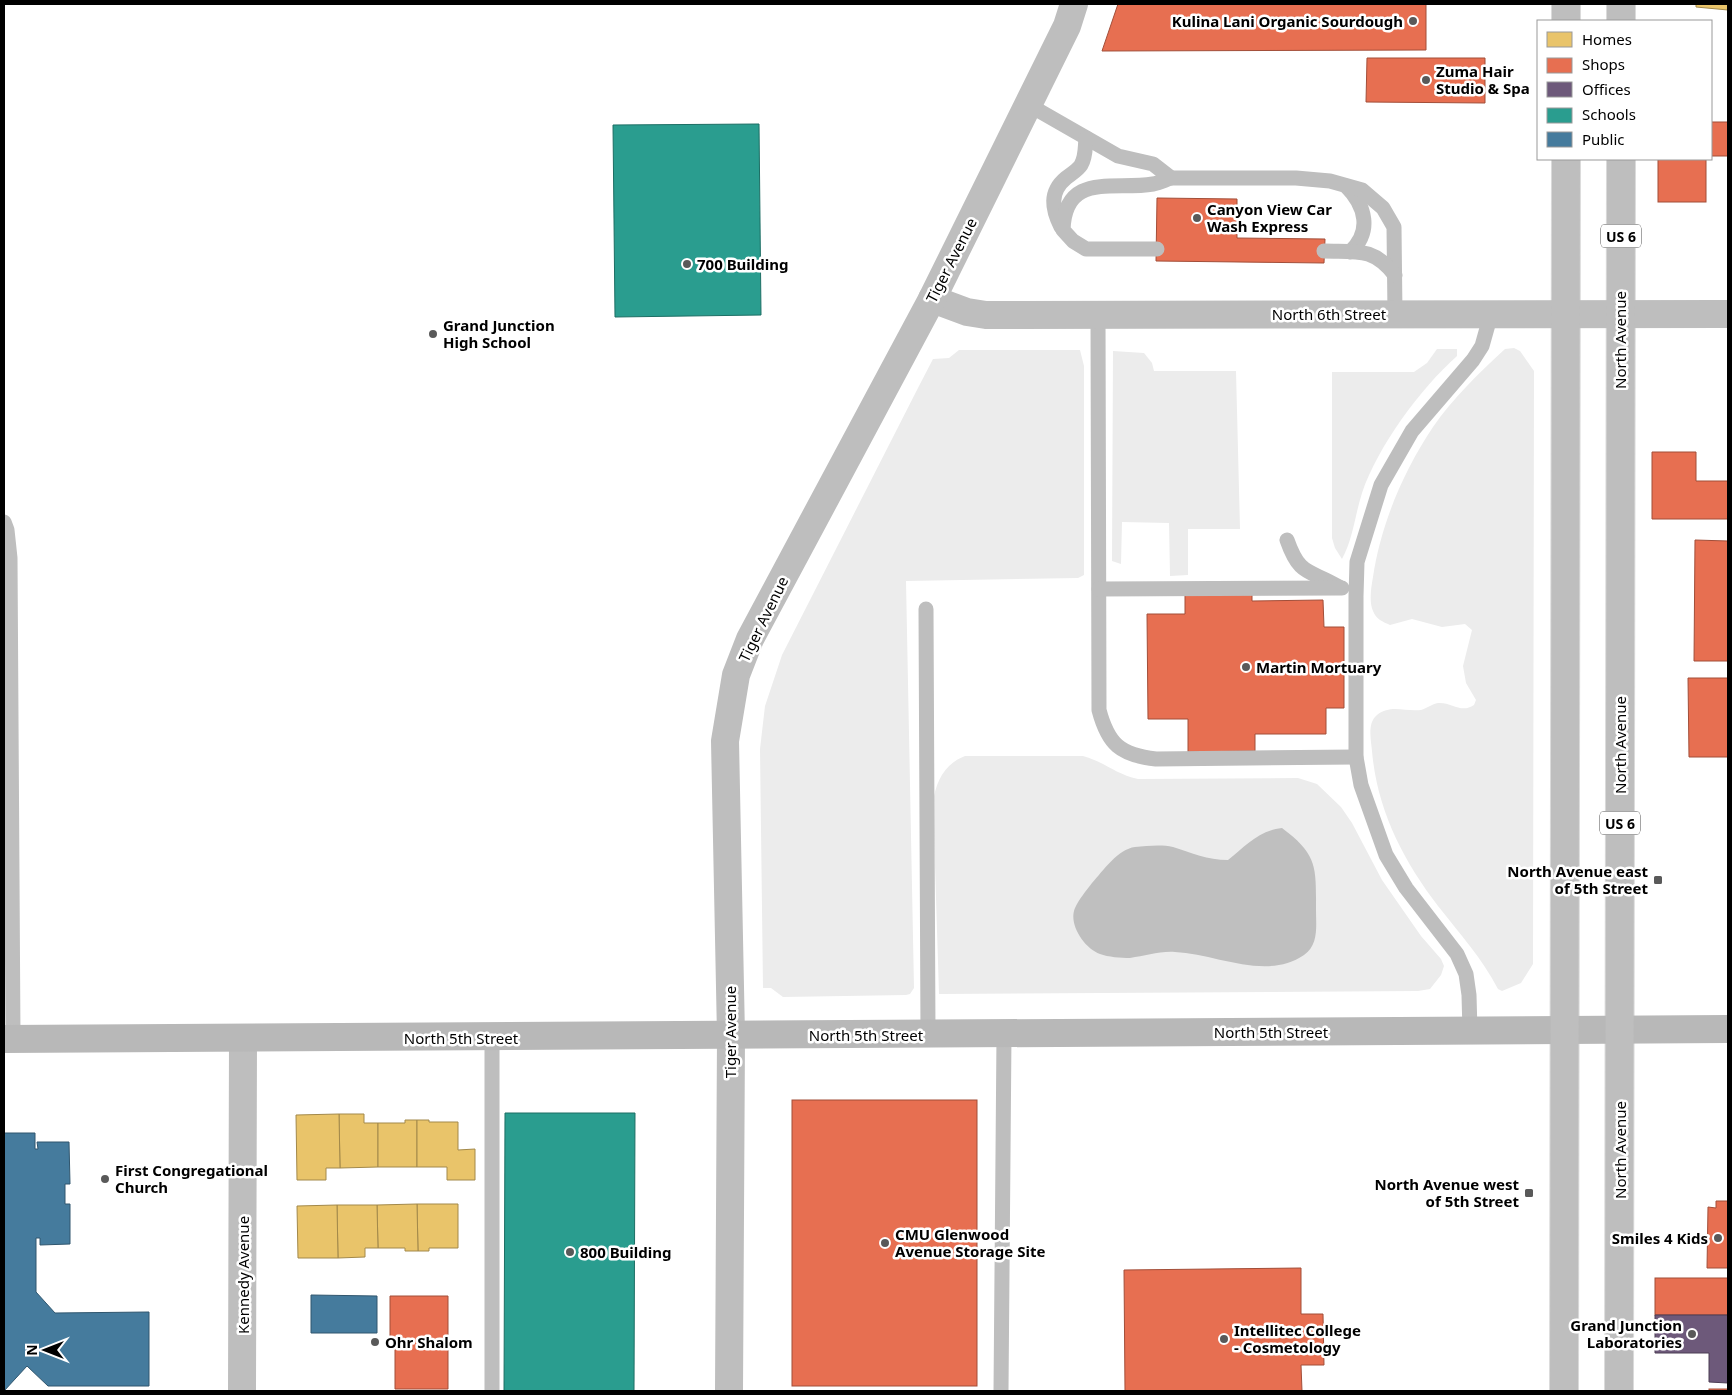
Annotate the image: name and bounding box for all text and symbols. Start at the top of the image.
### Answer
place label: Kulina Lani Organic Sourdough [1172,11,1403,31]
marker: Kulina Lani Organic Sourdough [1407,15,1419,27]
legend [1537,20,1712,160]
text: Homes [1582,29,1632,49]
text: Shops [1582,54,1625,74]
place label: Zuma Hair Studio & Spa [1436,61,1530,98]
marker: Zuma Hair Studio & Spa [1420,74,1432,86]
text: Offices [1582,79,1631,99]
text: Schools [1582,104,1636,124]
text: Public [1582,129,1625,149]
place label: Canyon View Car Wash Express [1207,199,1332,236]
marker: Canyon View Car Wash Express [1191,212,1203,224]
street label: Tiger Avenue [921,214,981,306]
road number: US 6 [1601,225,1641,248]
place label: 700 Building [697,254,789,274]
marker: 700 Building [681,258,693,270]
street label: North Avenue [1610,291,1630,389]
street label: North 6th Street [1272,304,1387,324]
place label: Grand Junction High School [443,315,555,352]
marker: Grand Junction High School [427,328,439,340]
street label: Tiger Avenue [734,573,792,665]
place label: Martin Mortuary [1256,657,1382,677]
marker: Martin Mortuary [1240,661,1252,673]
street label: North Avenue [1610,696,1630,794]
road number: US 6 [1600,811,1640,834]
place label: North Avenue east of 5th Street [1507,861,1648,898]
marker: North Avenue east of 5th Street [1652,874,1664,886]
street label: Tiger Avenue [720,986,740,1078]
street label: North 5th Street [1214,1022,1329,1042]
street label: North 5th Street [809,1025,924,1045]
street label: North 5th Street [404,1028,519,1048]
street label: North Avenue [1610,1101,1630,1199]
place label: First Congregational Church [115,1160,268,1197]
marker: First Congregational Church [99,1173,111,1185]
place label: North Avenue west of 5th Street [1374,1174,1519,1211]
marker: North Avenue west of 5th Street [1523,1187,1535,1199]
street label: Kennedy Avenue [233,1216,253,1334]
place label: CMU Glenwood Avenue Storage Site [895,1224,1045,1261]
place label: Smiles 4 Kids [1612,1228,1708,1248]
marker: Smiles 4 Kids [1712,1232,1724,1244]
marker: CMU Glenwood Avenue Storage Site [879,1237,891,1249]
place label: 800 Building [580,1242,672,1262]
marker: 800 Building [564,1246,576,1258]
place label: Grand Junction Laboratories [1570,1315,1682,1352]
place label: Intellitec College - Cosmetology [1234,1320,1361,1357]
north arrow [20,1325,70,1375]
marker: Grand Junction Laboratories [1686,1328,1698,1340]
place label: Ohr Shalom [385,1332,473,1352]
marker: Intellitec College - Cosmetology [1218,1333,1230,1345]
marker: Ohr Shalom [369,1336,381,1348]
text: N [22,1344,41,1356]

